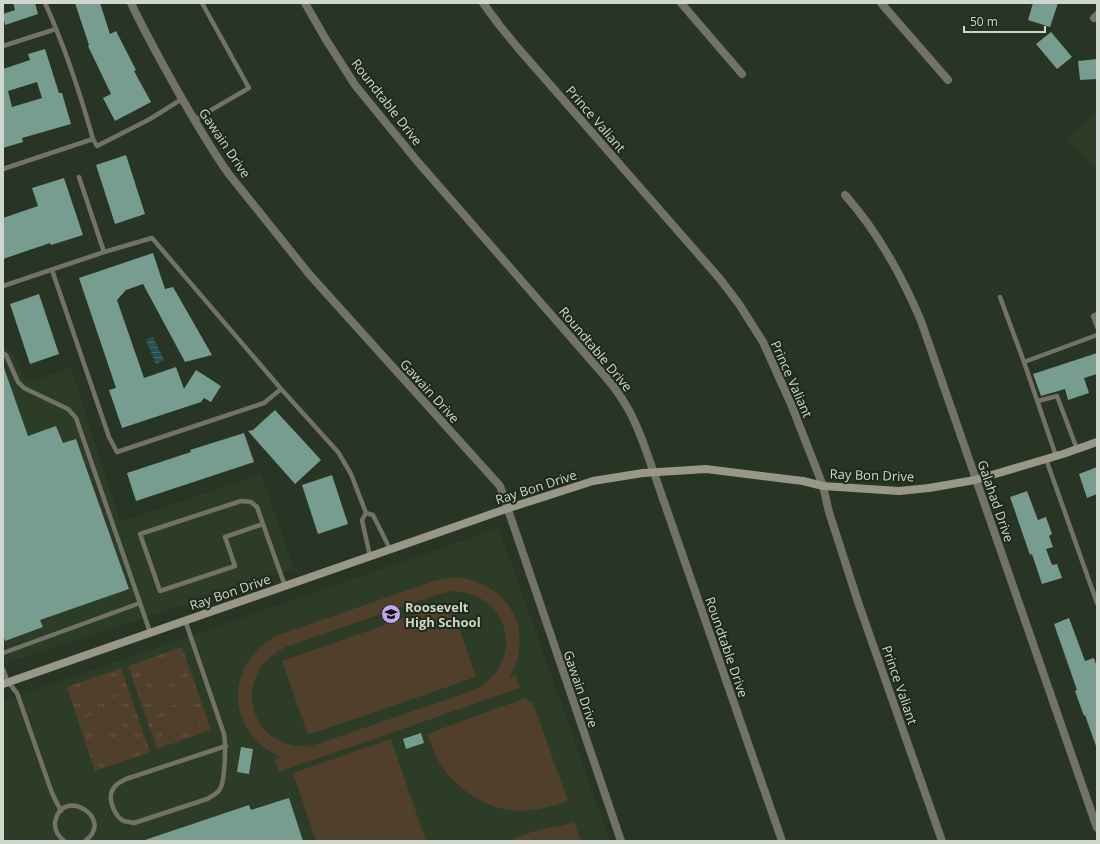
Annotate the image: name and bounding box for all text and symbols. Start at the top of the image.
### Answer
scale bar [964,8,1045,34]
text: 50 m [970,13,998,30]
street label: Roundtable Drive [347,55,427,149]
street label: Prince Valiant [562,82,630,156]
street label: Gawain Drive [195,105,255,181]
street label: Roundtable Drive [555,303,637,395]
street label: Prince Valiant [767,338,817,421]
street label: Gawain Drive [396,355,464,427]
street label: Galahad Drive [974,458,1018,544]
street label: Ray Bon Drive [493,465,579,509]
street label: Ray Bon Drive [829,465,915,485]
street label: Ray Bon Drive [187,570,273,614]
street label: Roundtable Drive [701,594,753,700]
place label: Roosevelt High School [405,598,481,631]
school or university icon: Roosevelt High School [380,603,402,625]
street label: Prince Valiant [878,643,922,727]
street label: Gawain Drive [559,648,603,730]

